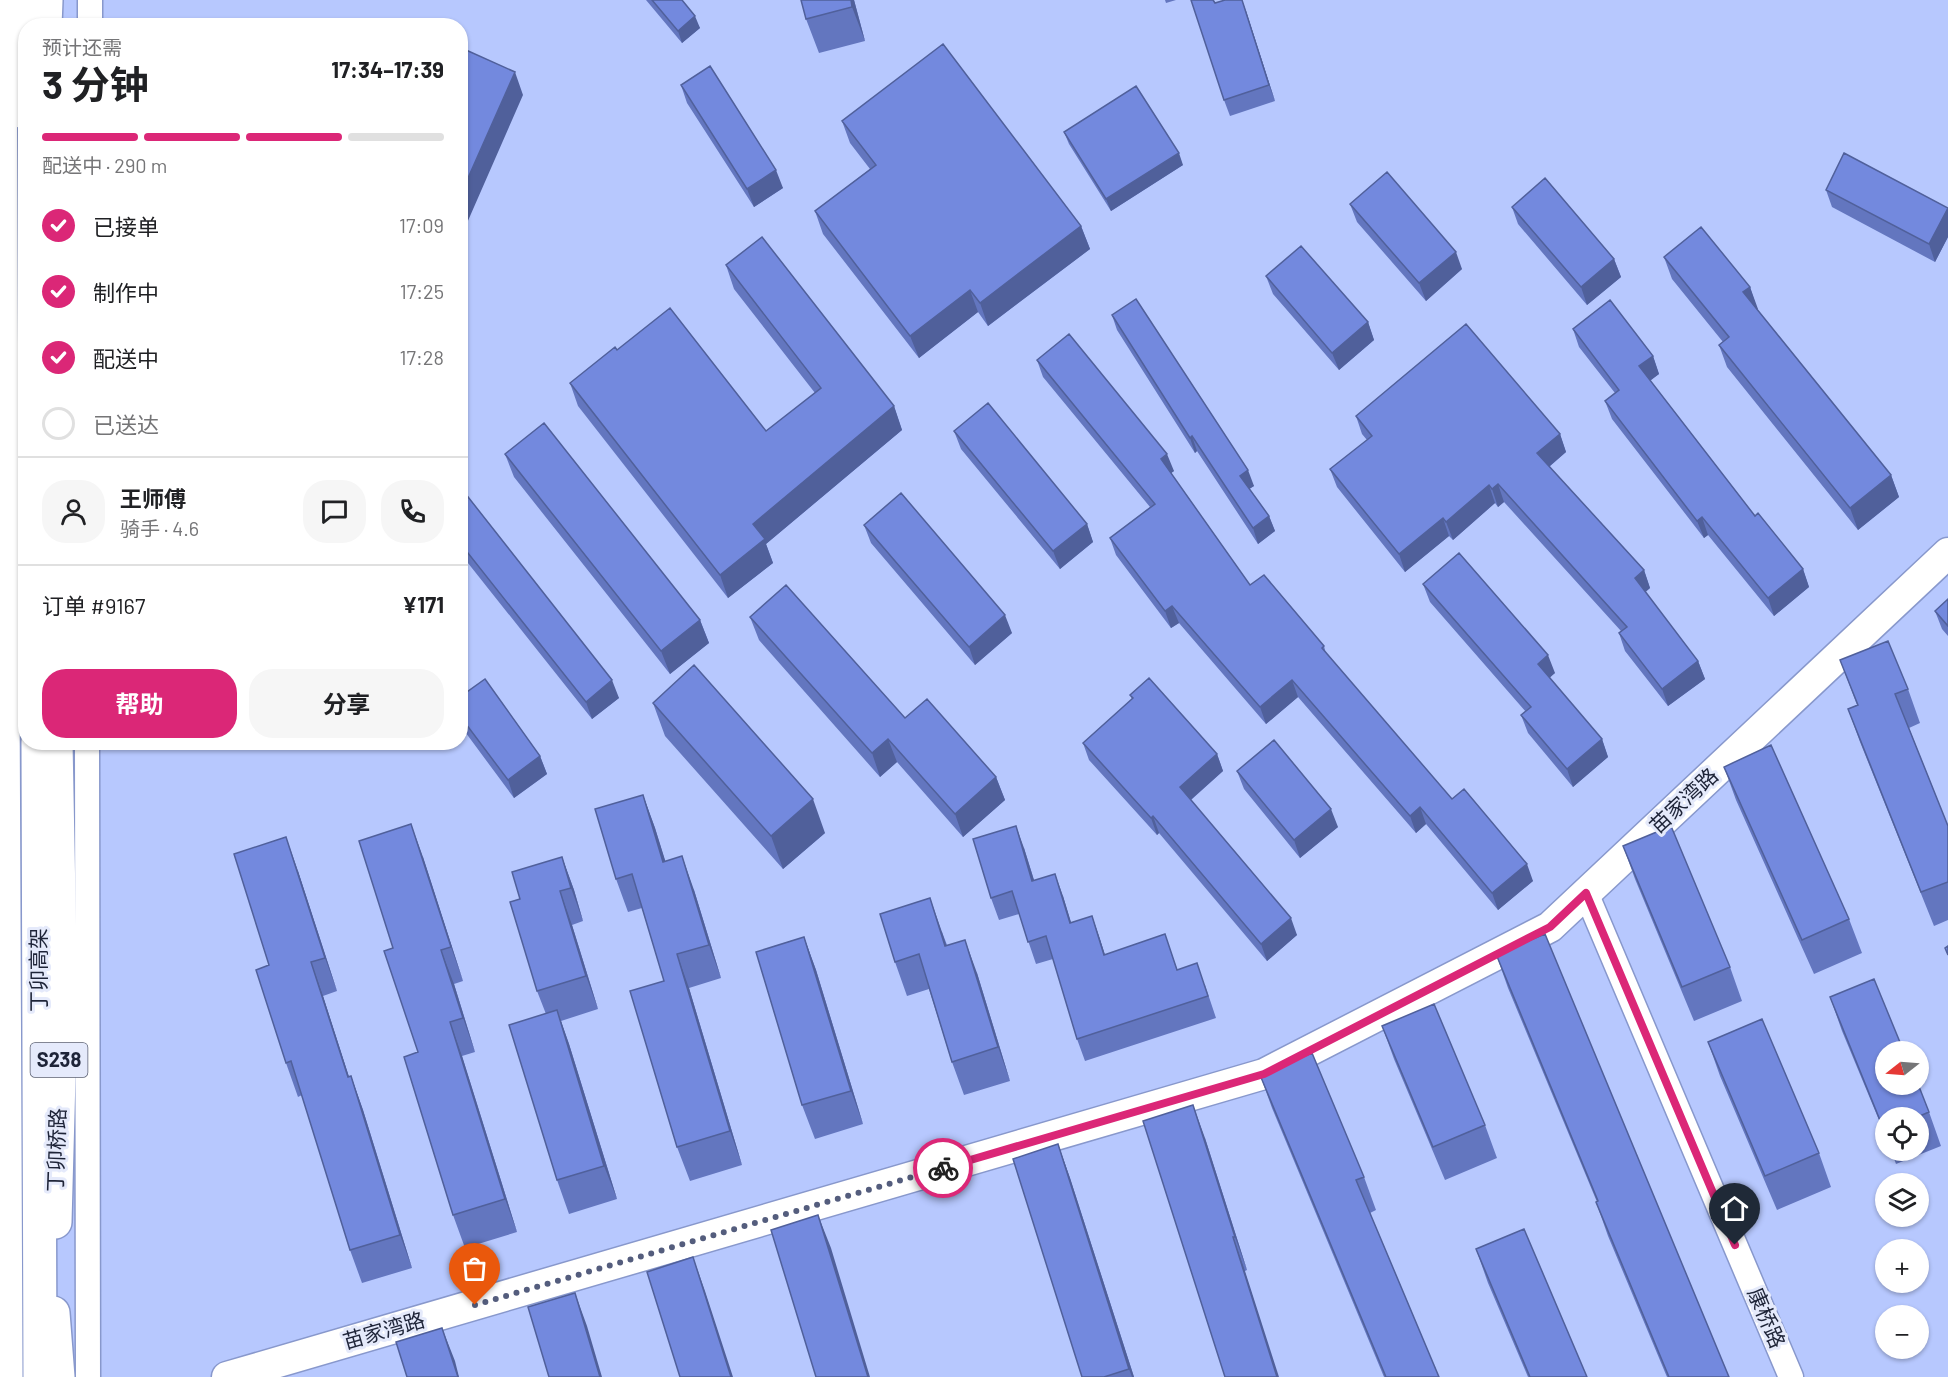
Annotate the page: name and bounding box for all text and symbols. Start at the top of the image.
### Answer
text: 预计还需 [42,35,122,59]
text: 17:34–17:39 [331,56,444,82]
text: 3 分钟 [42,60,149,107]
text: 配送中 · 290 m [42,153,167,177]
icon: check [42,209,75,242]
text: 已接单 [93,213,159,239]
text: 17:09 [399,213,444,237]
icon: check [42,275,75,308]
text: 制作中 [93,279,159,305]
text: 17:25 [400,279,444,303]
icon: check [42,341,75,374]
text: 配送中 [93,345,159,371]
text: 17:28 [400,345,444,369]
text: 已送达 [93,411,159,437]
button: person [42,480,105,543]
button: chat [303,480,366,543]
button: phone [381,480,444,543]
text: 王师傅 [120,485,186,511]
text: 骑手 · 4.6 [120,516,199,540]
text: ¥171 [402,591,444,617]
text: 订单 #9167 [42,592,145,618]
button: 帮助 [42,669,237,738]
button: 分享 [249,669,444,738]
street label: 苗家湾路 [1644,762,1722,838]
street label: 丁卯高架 [25,928,50,1012]
north arrow [1875,1041,1929,1095]
map controls [1875,1041,1929,1359]
road number: S238 [31,1043,88,1077]
button: locate [1875,1107,1929,1161]
street label: 丁卯桥路 [42,1108,69,1192]
courier [913,1138,973,1198]
icon: bike [927,1152,960,1185]
button: layers [1875,1173,1929,1227]
pin [1709,1183,1760,1245]
icon: home [1718,1192,1751,1225]
button: + [1875,1239,1929,1293]
pin [449,1243,500,1305]
icon: bag [458,1252,491,1285]
street label: 康桥路 [1744,1284,1791,1351]
button: − [1875,1305,1929,1359]
street label: 苗家湾路 [340,1306,427,1353]

